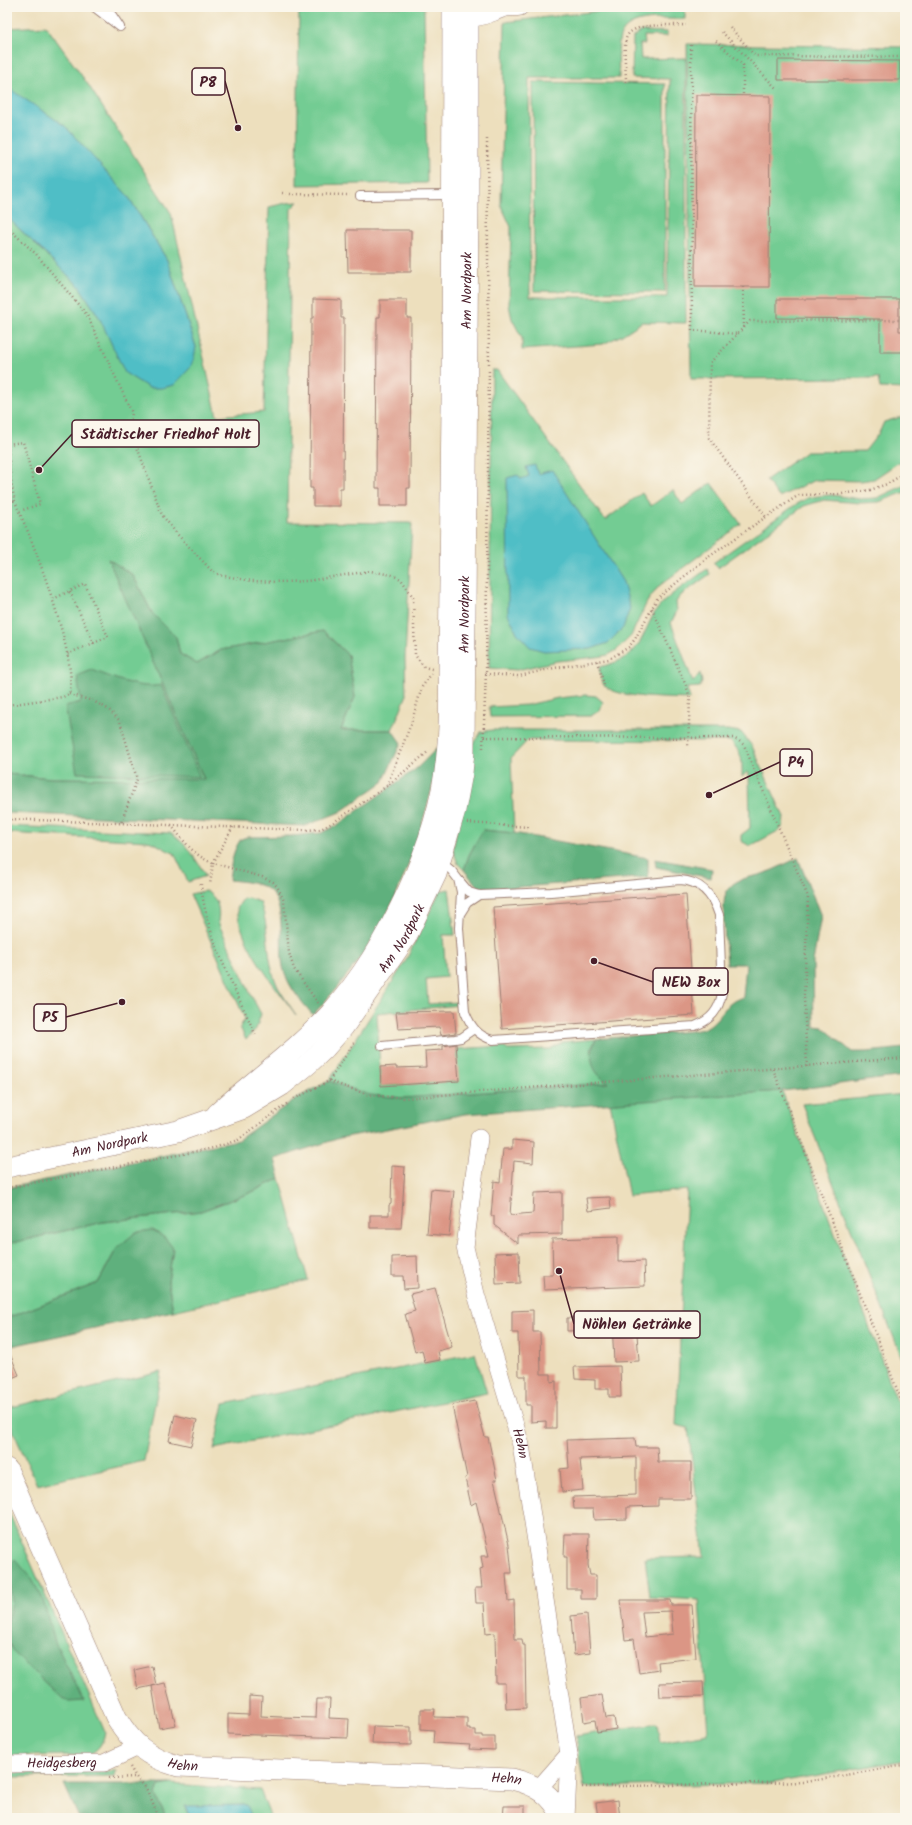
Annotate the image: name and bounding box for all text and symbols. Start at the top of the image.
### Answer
callout: P8 [192,68,225,95]
text: P8 [199,71,217,95]
street label: Am Nordpark [456,252,479,329]
callout: Städtischer Friedhof Holt [72,420,259,447]
text: Städtischer Friedhof Holt [81,423,252,447]
street label: Am Nordpark [454,576,476,653]
callout: P4 [780,749,812,776]
text: P4 [788,751,804,775]
street label: Am Nordpark [373,900,431,978]
callout: NEW Box [653,968,728,995]
text: NEW Box [662,971,721,995]
callout: P5 [34,1004,66,1031]
text: P5 [42,1006,59,1030]
street label: Am Nordpark [70,1127,150,1164]
callout: Nöhlen Getränke [574,1311,700,1338]
text: Nöhlen Getränke [582,1313,692,1337]
street label: Hehn [506,1425,534,1460]
street label: Heidgesberg [27,1752,97,1775]
street label: Hehn [164,1752,198,1778]
street label: Hehn [491,1767,524,1792]

